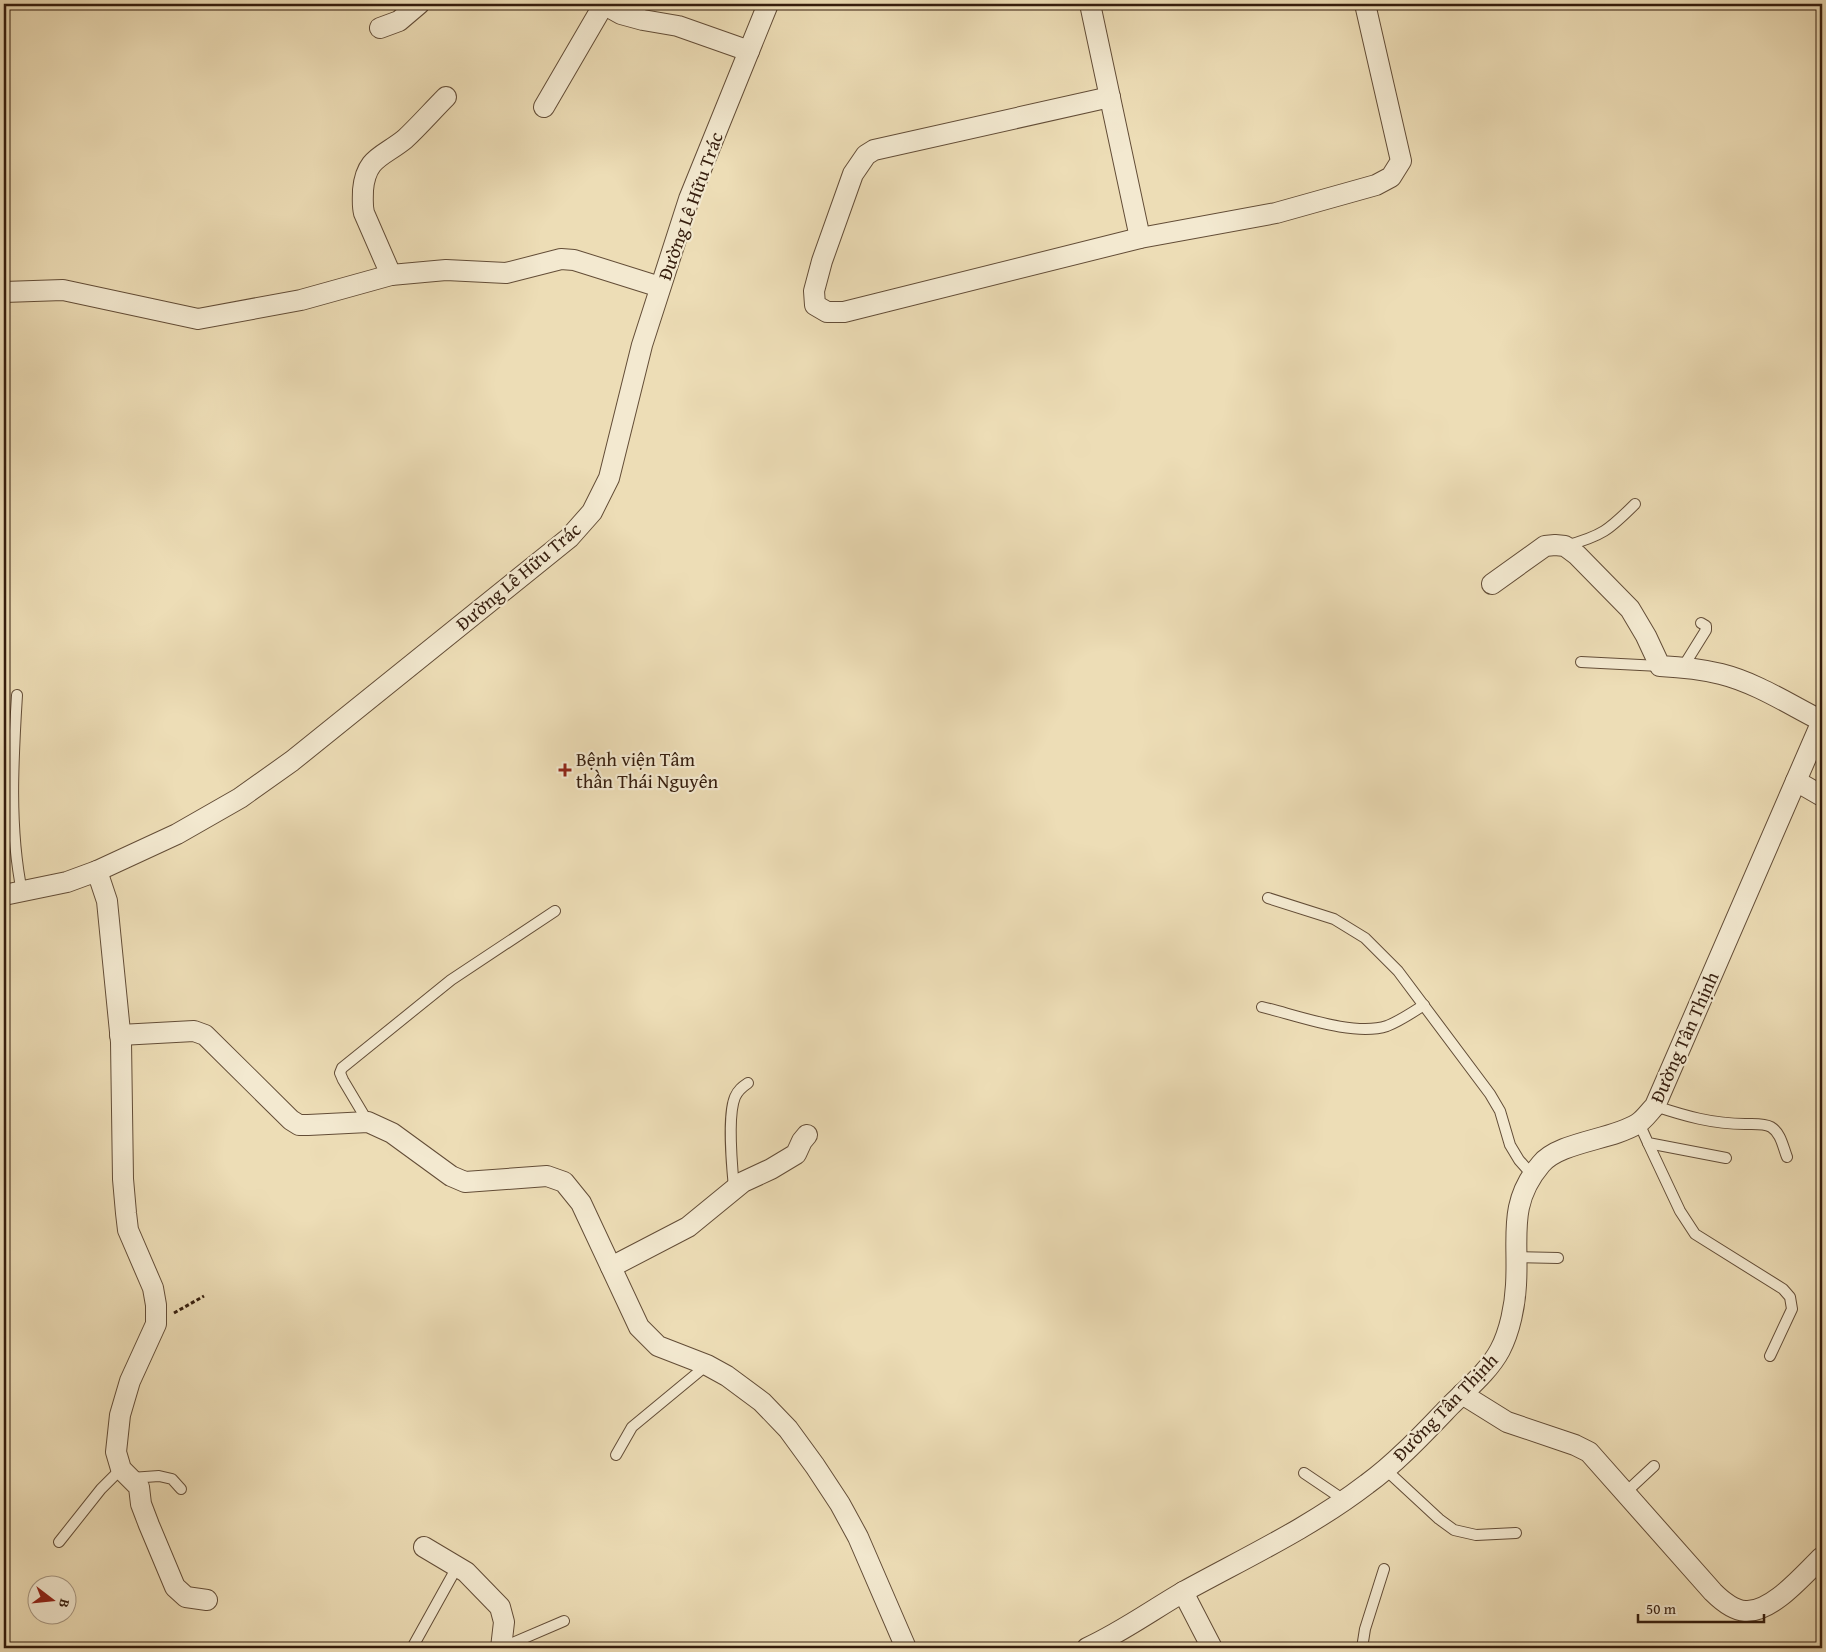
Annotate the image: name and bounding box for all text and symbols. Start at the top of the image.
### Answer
street label: Đường Lê Hữu Trác [650,128,730,284]
street label: Đường Lê Hữu Trác [449,515,587,637]
place label: Bệnh viện Tâm thần Thái Nguyên [576,745,719,795]
marker: Bệnh viện Tâm thần Thái Nguyên [558,763,572,777]
street label: Đường Tân Thịnh [1643,967,1726,1107]
street label: Đường Tân Thịnh [1386,1346,1504,1467]
north arrow [28,1574,78,1624]
scale bar [1638,1592,1765,1624]
text: B [54,1597,75,1611]
text: 50 m [1646,1598,1677,1619]

